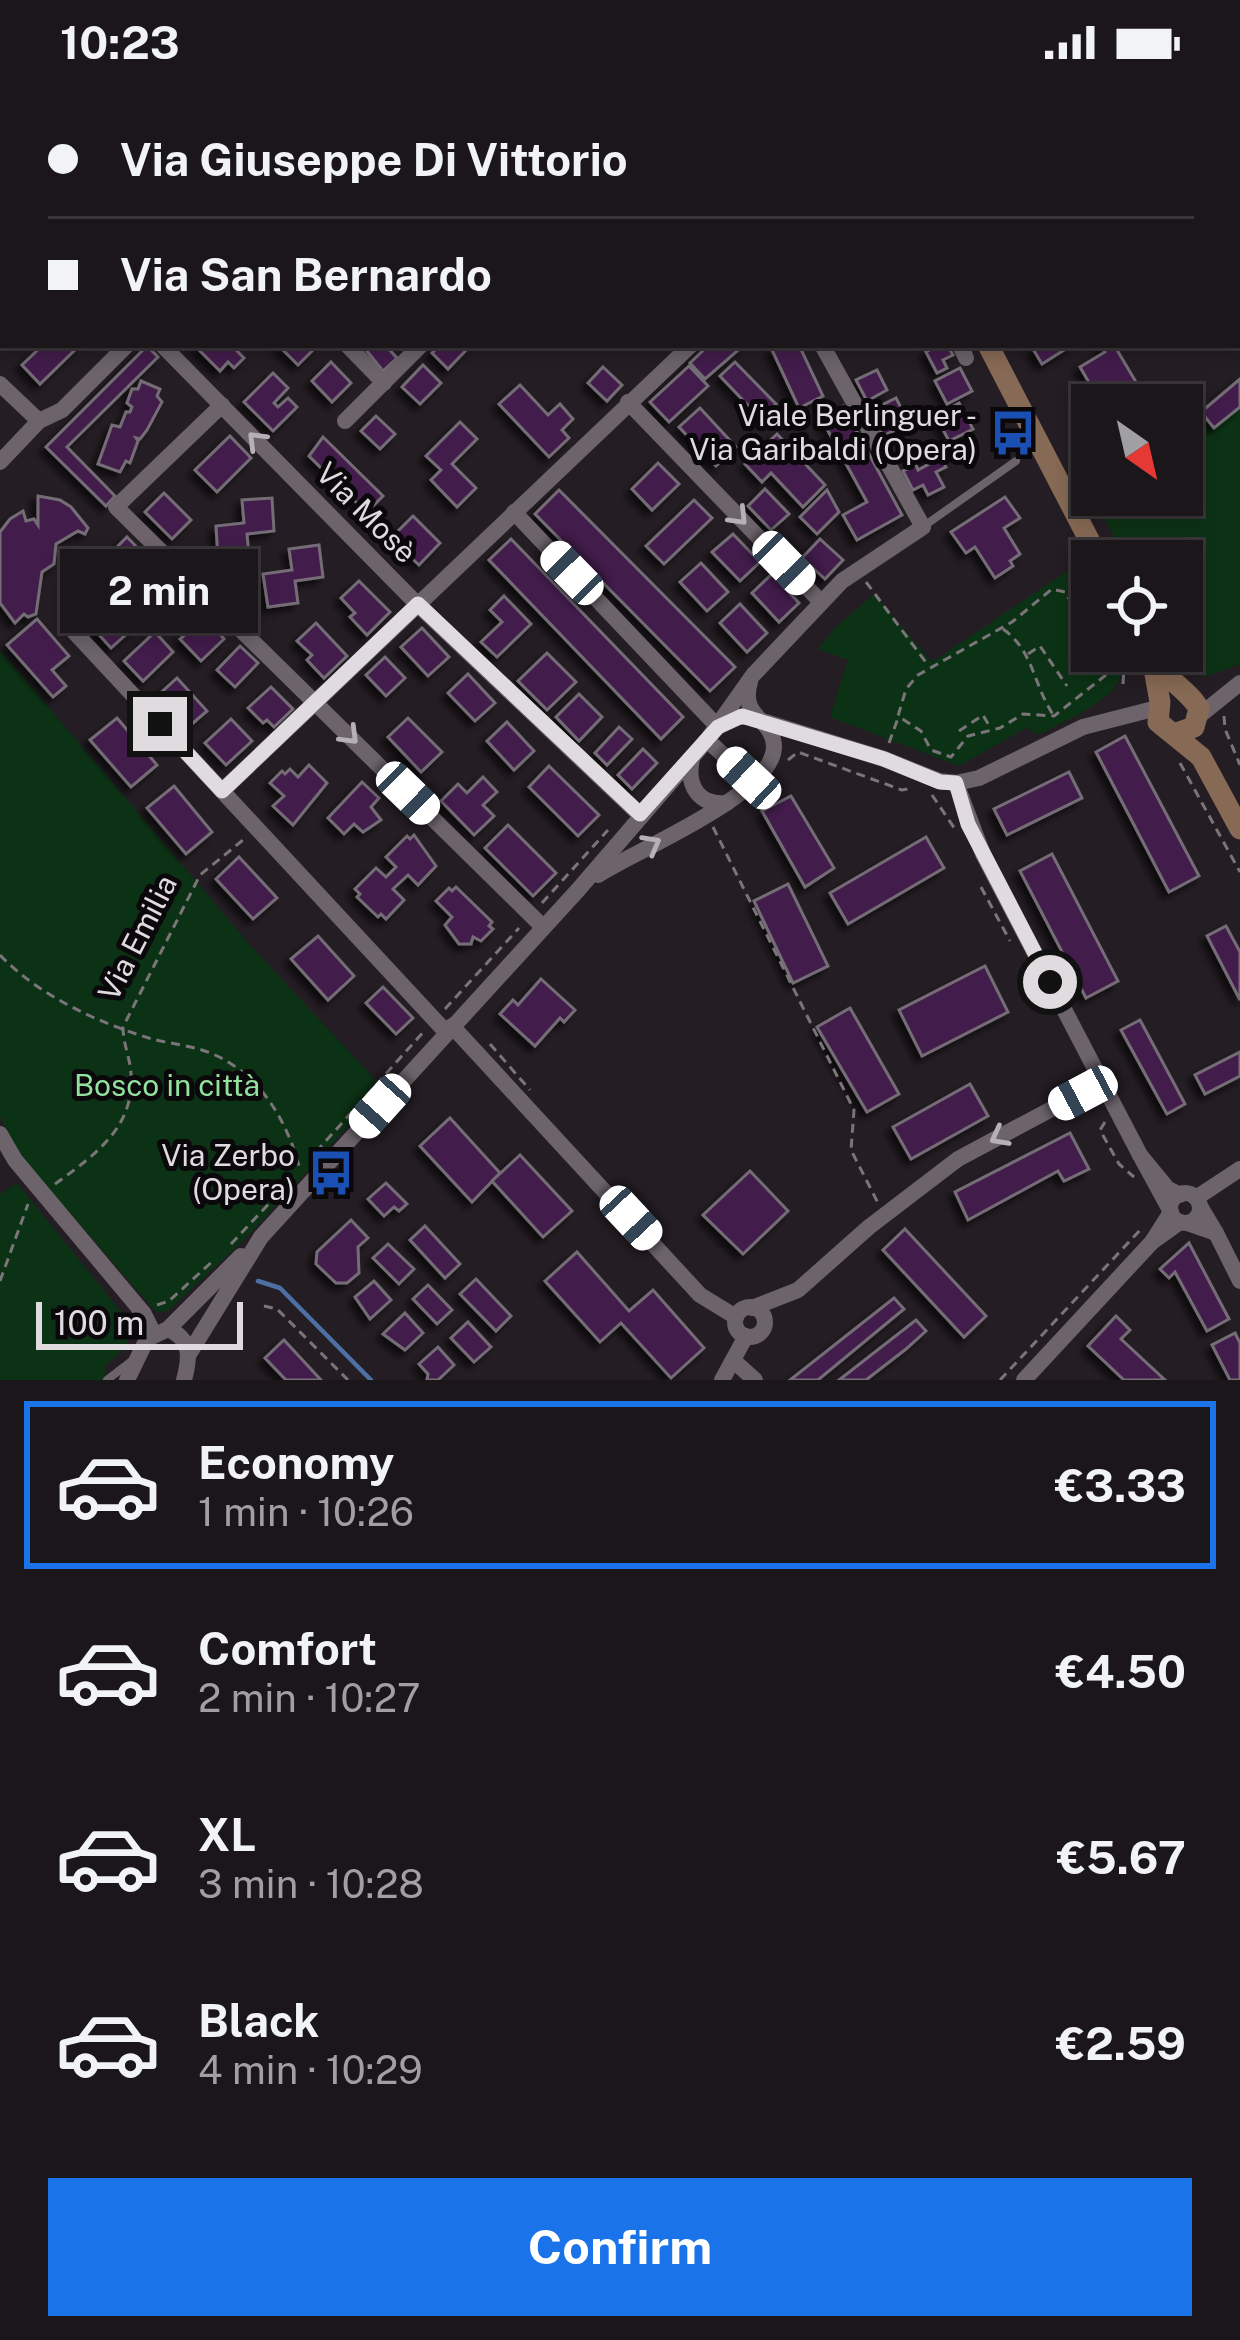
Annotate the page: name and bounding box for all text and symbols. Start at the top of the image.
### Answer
text: 10:23 [60,16,180,69]
text: Via Giuseppe Di Vittorio [120,133,628,186]
text: Via San Bernardo [120,248,492,301]
north arrow [1071,384,1203,516]
map controls [1071,384,1203,672]
place label: Viale Berlinguer - Via Garibaldi (Opera) [689,397,977,467]
bus stop icon: Viale Berlinguer - Via Garibaldi (Opera) [988,408,1038,458]
one-way arrow [248,432,270,454]
street label: Via Mosè [309,455,424,570]
one-way arrow [724,503,746,524]
car [746,525,822,601]
car [534,535,610,611]
button: locate [1071,540,1203,672]
callout: 2 min [61,550,259,634]
text: 2 min [108,568,210,614]
route end [133,697,187,751]
one-way arrow [336,721,358,743]
car [710,740,788,816]
car [370,755,446,831]
one-way arrow [639,835,660,858]
street label: Via Emilia [90,869,184,1006]
route start [1023,955,1077,1009]
car [1043,1060,1123,1126]
park label: Bosco in città [74,1067,260,1103]
car [343,1067,417,1145]
one-way arrow [990,1123,1011,1147]
place label: Via Zerbo (Opera) [161,1137,295,1207]
bus stop icon: Via Zerbo (Opera) [306,1148,356,1198]
car [593,1179,669,1257]
scale bar [36,1296,243,1349]
text: 100 m [54,1304,144,1342]
icon: car [54,1431,162,1539]
text: Economy [198,1436,394,1489]
text: €3.33 [1055,1459,1186,1512]
text: 1 min · 10:26 [198,1489,414,1535]
icon: car [54,1617,162,1725]
text: Comfort [198,1622,377,1675]
text: €4.50 [1056,1645,1186,1698]
text: 2 min · 10:27 [198,1675,421,1721]
icon: car [54,1803,162,1911]
text: XL [198,1808,256,1861]
text: €5.67 [1057,1831,1186,1884]
text: 3 min · 10:28 [198,1861,424,1907]
icon: car [54,1989,162,2097]
text: Black [198,1994,319,2047]
text: €2.59 [1056,2017,1186,2070]
text: 4 min · 10:29 [198,2047,423,2093]
button: Confirm [48,2178,1192,2316]

